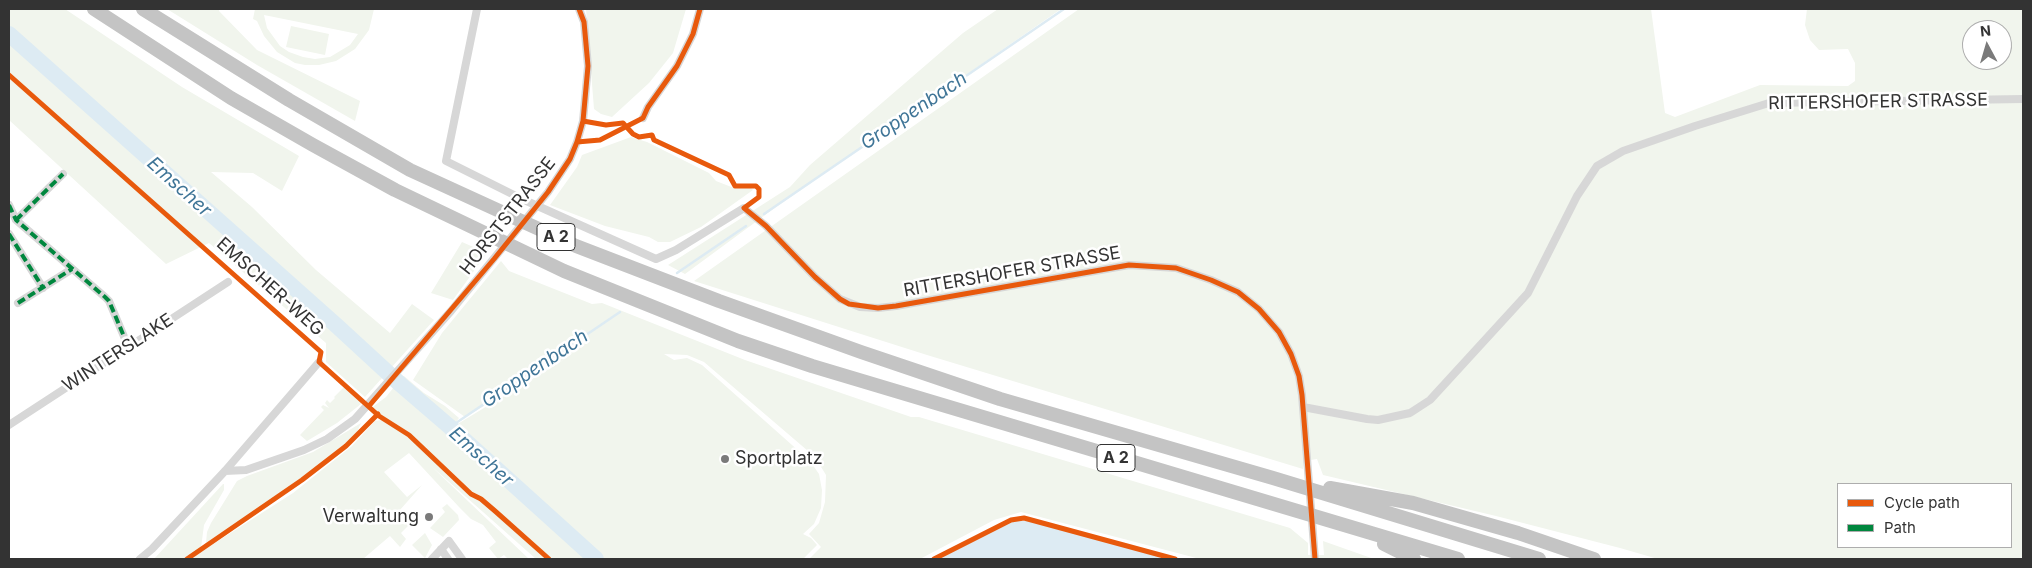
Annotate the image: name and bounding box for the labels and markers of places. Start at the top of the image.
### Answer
place label: Sportplatz [735,448,823,470]
marker: Sportplatz [719,453,731,465]
place label: Verwaltung [322,506,419,528]
marker: Verwaltung [423,511,435,523]

